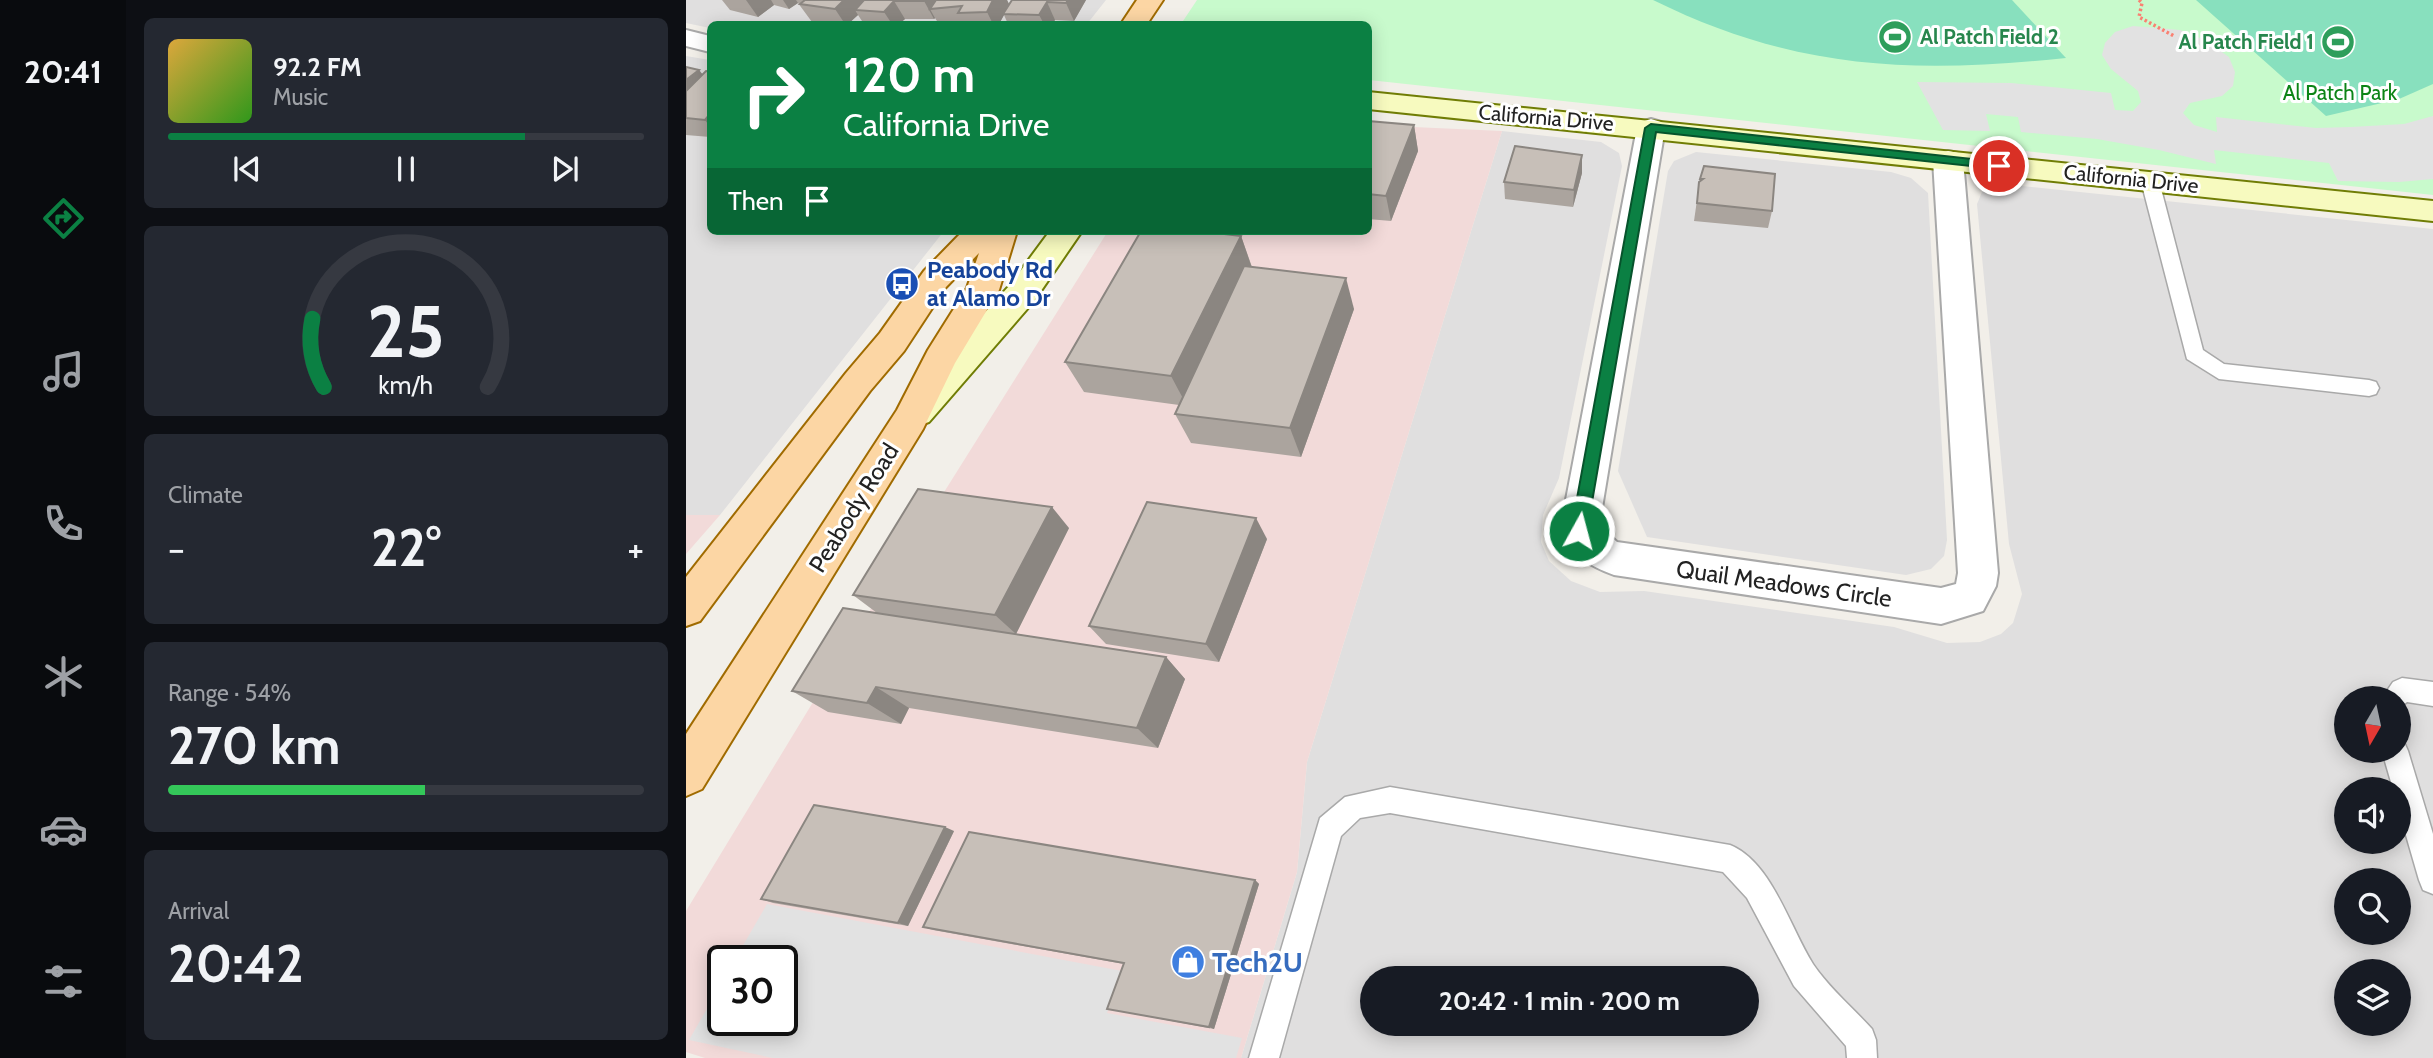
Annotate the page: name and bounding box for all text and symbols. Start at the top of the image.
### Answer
sports icon: Al Patch Field 2 [1876,18,1914,56]
sports icon: Al Patch Field 1 [2319,23,2357,61]
place label: Al Patch Field 2 [1920,24,2059,49]
place label: Al Patch Field 1 [2179,29,2314,54]
text: 120 m [843,45,975,104]
icon: right [728,49,819,140]
text: 92.2 FM [273,51,362,83]
text: 20:41 [24,52,102,91]
park label: Al Patch Park [2283,80,2398,105]
text: Music [273,83,328,111]
street label: California Drive [1477,99,1615,136]
text: California Drive [843,105,1049,144]
pin [1969,136,2029,196]
icon: arrive [1980,147,2018,185]
icon: previous [228,150,266,188]
icon: pause [387,150,425,188]
icon: next [546,150,584,188]
street label: California Drive [2062,159,2200,198]
icon: arrive [798,182,836,220]
text: Then [728,185,784,217]
icon: directions [39,194,88,243]
place label: Peabody Rd at Alamo Dr [927,255,1053,312]
bus stop icon: Peabody Rd at Alamo Dr [883,265,921,303]
text: 25 [367,287,445,375]
icon: music [39,347,88,396]
text: km/h [379,370,433,400]
street label: Peabody Road [802,438,905,578]
text: Climate [168,481,243,509]
position arrow [1542,494,1616,568]
icon: phone [39,499,88,548]
text: 22° [371,516,441,579]
text: − [168,525,185,572]
text: + [627,525,644,572]
street label: Quail Meadows Circle [1674,554,1894,613]
icon: climate [39,652,88,701]
text: Range · 54% [168,679,291,707]
north arrow [2334,686,2412,763]
map controls [2334,686,2411,1036]
text: 270 km [168,714,340,777]
button: sound [2334,777,2411,854]
icon: car [39,805,88,854]
button: search [2334,868,2411,945]
text: Arrival [168,897,229,925]
text: 20:42 [168,932,304,995]
shop icon: Tech2U [1169,943,1207,981]
speed limit sign: 30 [707,945,798,1036]
place label: Tech2U [1212,945,1303,979]
icon: filters [39,957,88,1006]
button: layers [2334,959,2411,1036]
text: 20:42 · 1 min · 200 m [1439,985,1680,1017]

